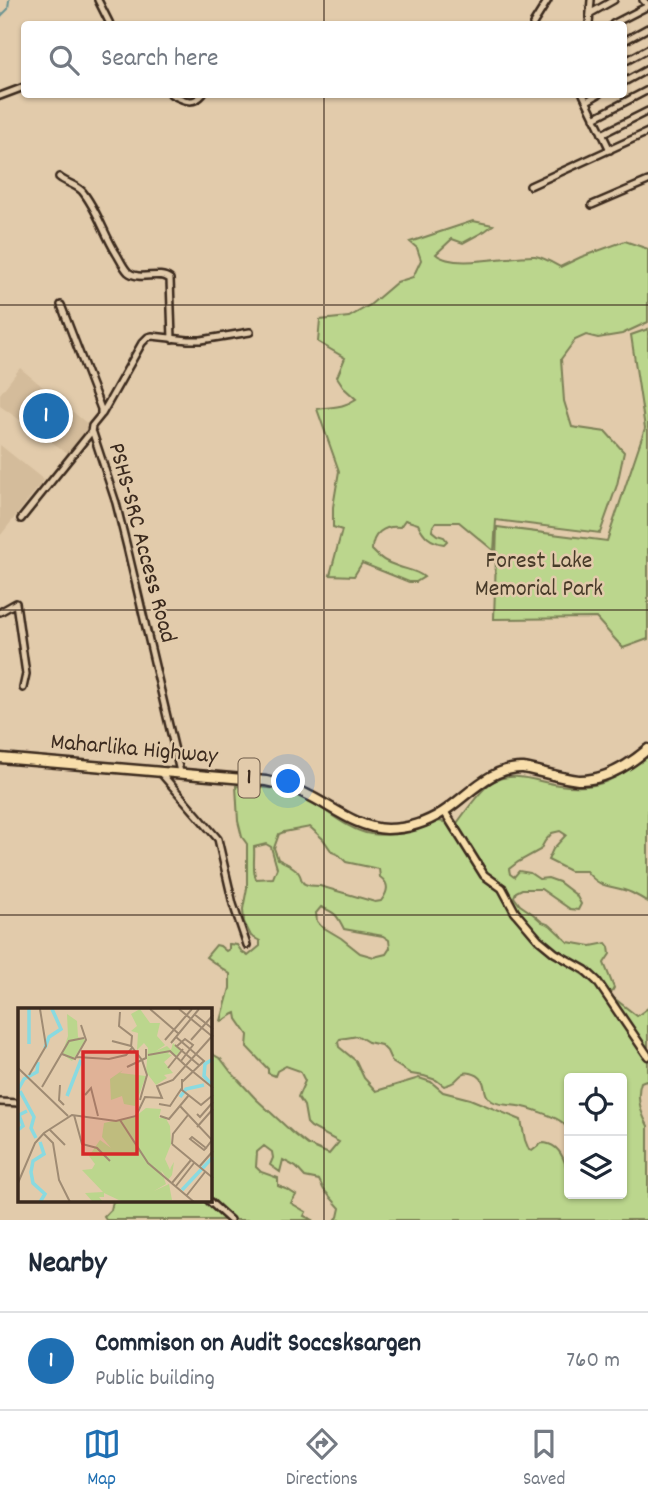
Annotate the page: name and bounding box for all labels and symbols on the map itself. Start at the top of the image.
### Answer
pin: 1 [23,390,69,442]
street label: PSHS-SRC Access Road [98,439,184,647]
park label: Forest Lake Memorial Park [475,545,603,607]
street label: Maharlika Highway [49,726,220,774]
road number: 1 [238,758,260,798]
your location [271,764,305,798]
inset map [18,1008,212,1202]

